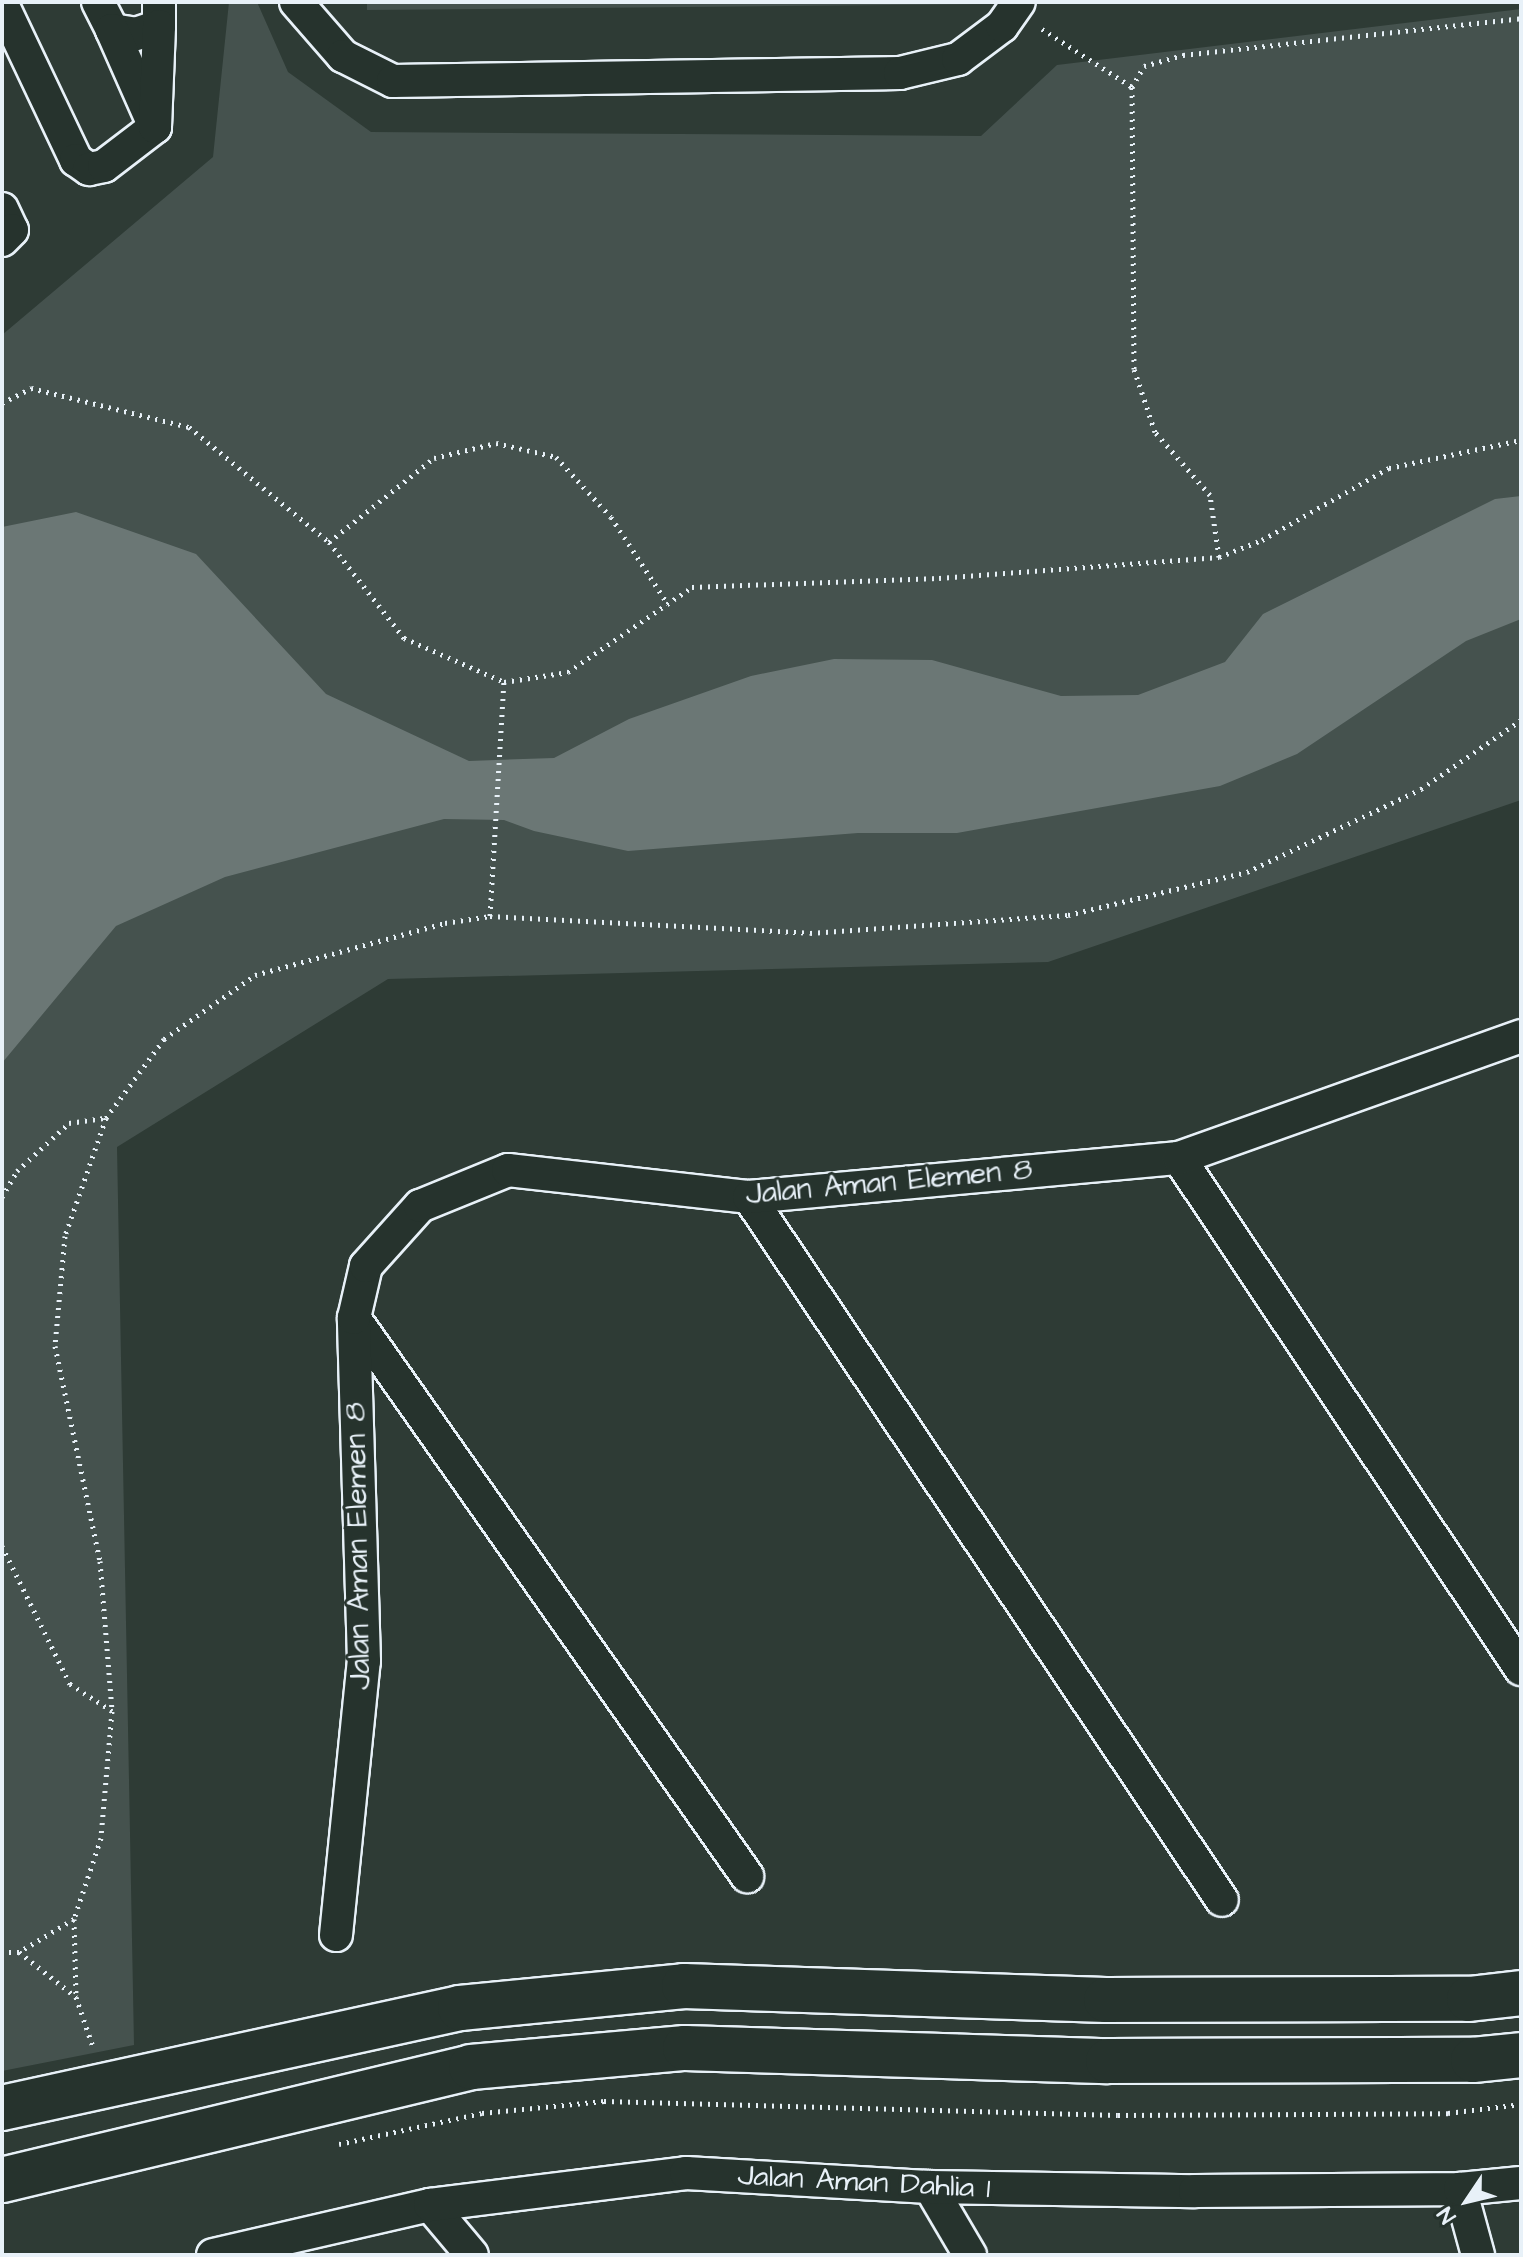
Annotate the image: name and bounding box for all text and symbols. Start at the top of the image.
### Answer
street label: Jalan Aman Elemen 8 [744,1152,1034,1212]
street label: Jalan Aman Elemen 8 [337,1402,379,1690]
street label: Jalan Aman Dahlia 1 [737,2157,991,2207]
north arrow [1427,2161,1507,2241]
text: N [1430,2201,1464,2230]

